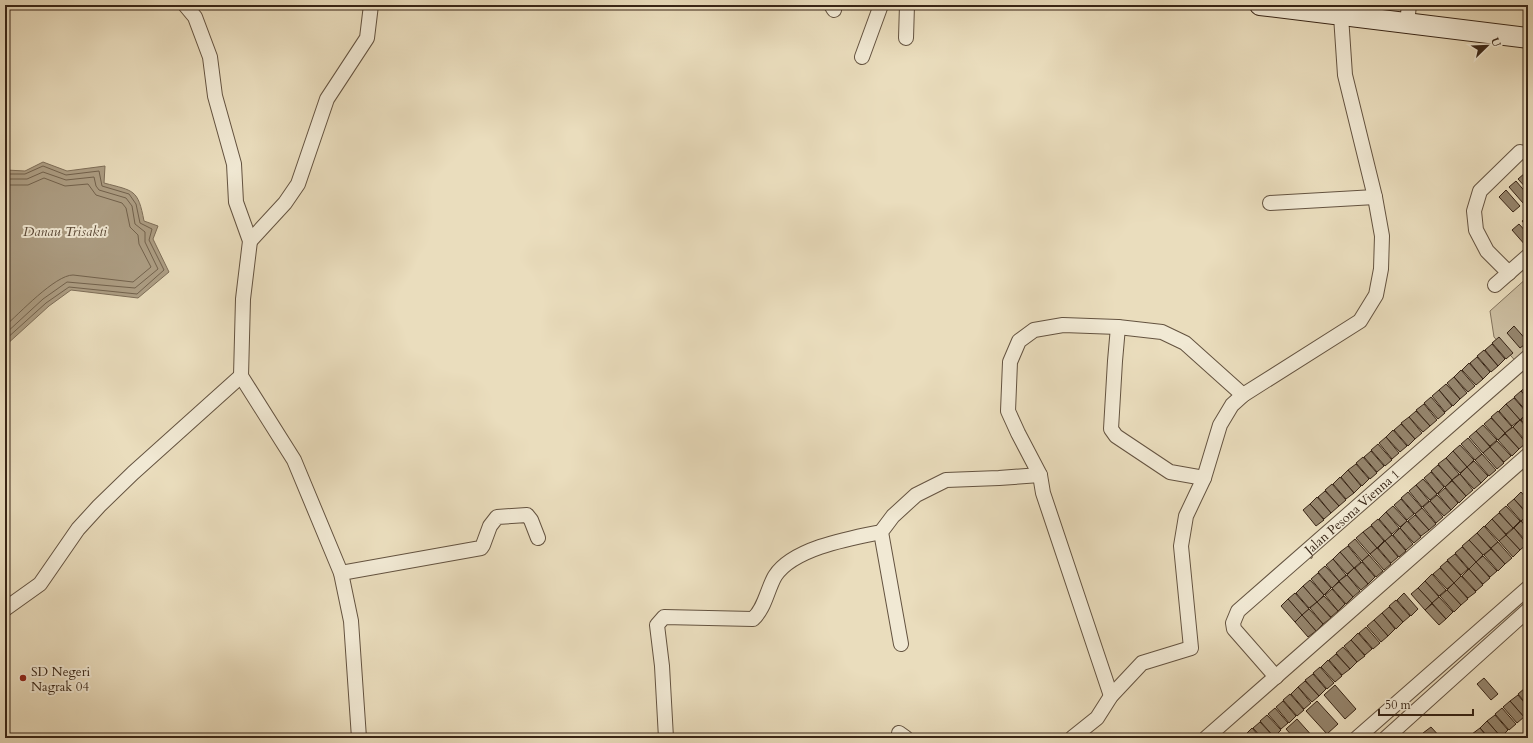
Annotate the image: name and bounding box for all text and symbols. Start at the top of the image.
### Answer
north arrow [1467,26,1507,66]
text: U [1487,35,1504,49]
water label: Danau Trisakti [23,222,107,241]
street label: Jalan Pesona Vienna 1 [1299,466,1404,560]
place label: SD Negeri Nagrak 04 [31,663,90,696]
marker: SD Negeri Nagrak 04 [18,673,28,683]
scale bar [1379,691,1473,717]
text: 50 m [1385,697,1412,713]

